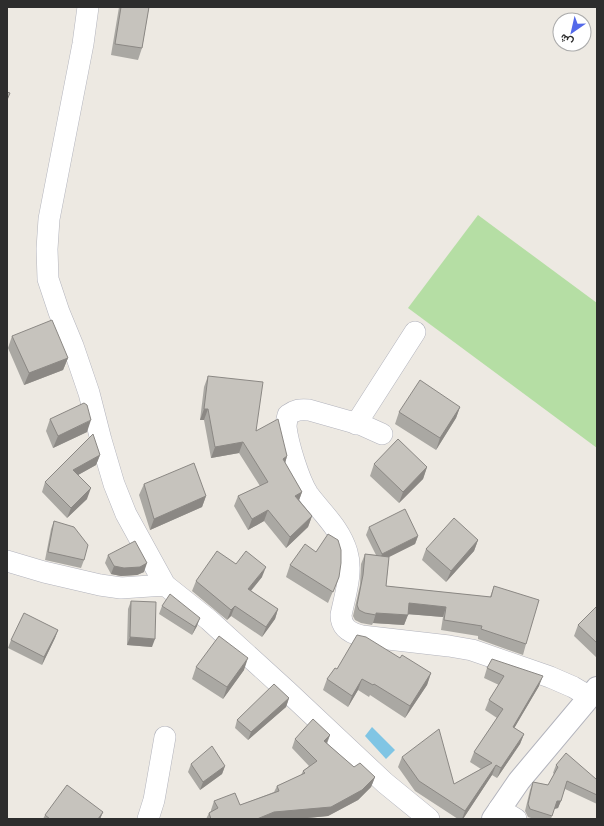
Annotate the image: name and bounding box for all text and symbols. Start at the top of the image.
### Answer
north arrow [552,12,592,52]
text: ش [557,30,576,50]

